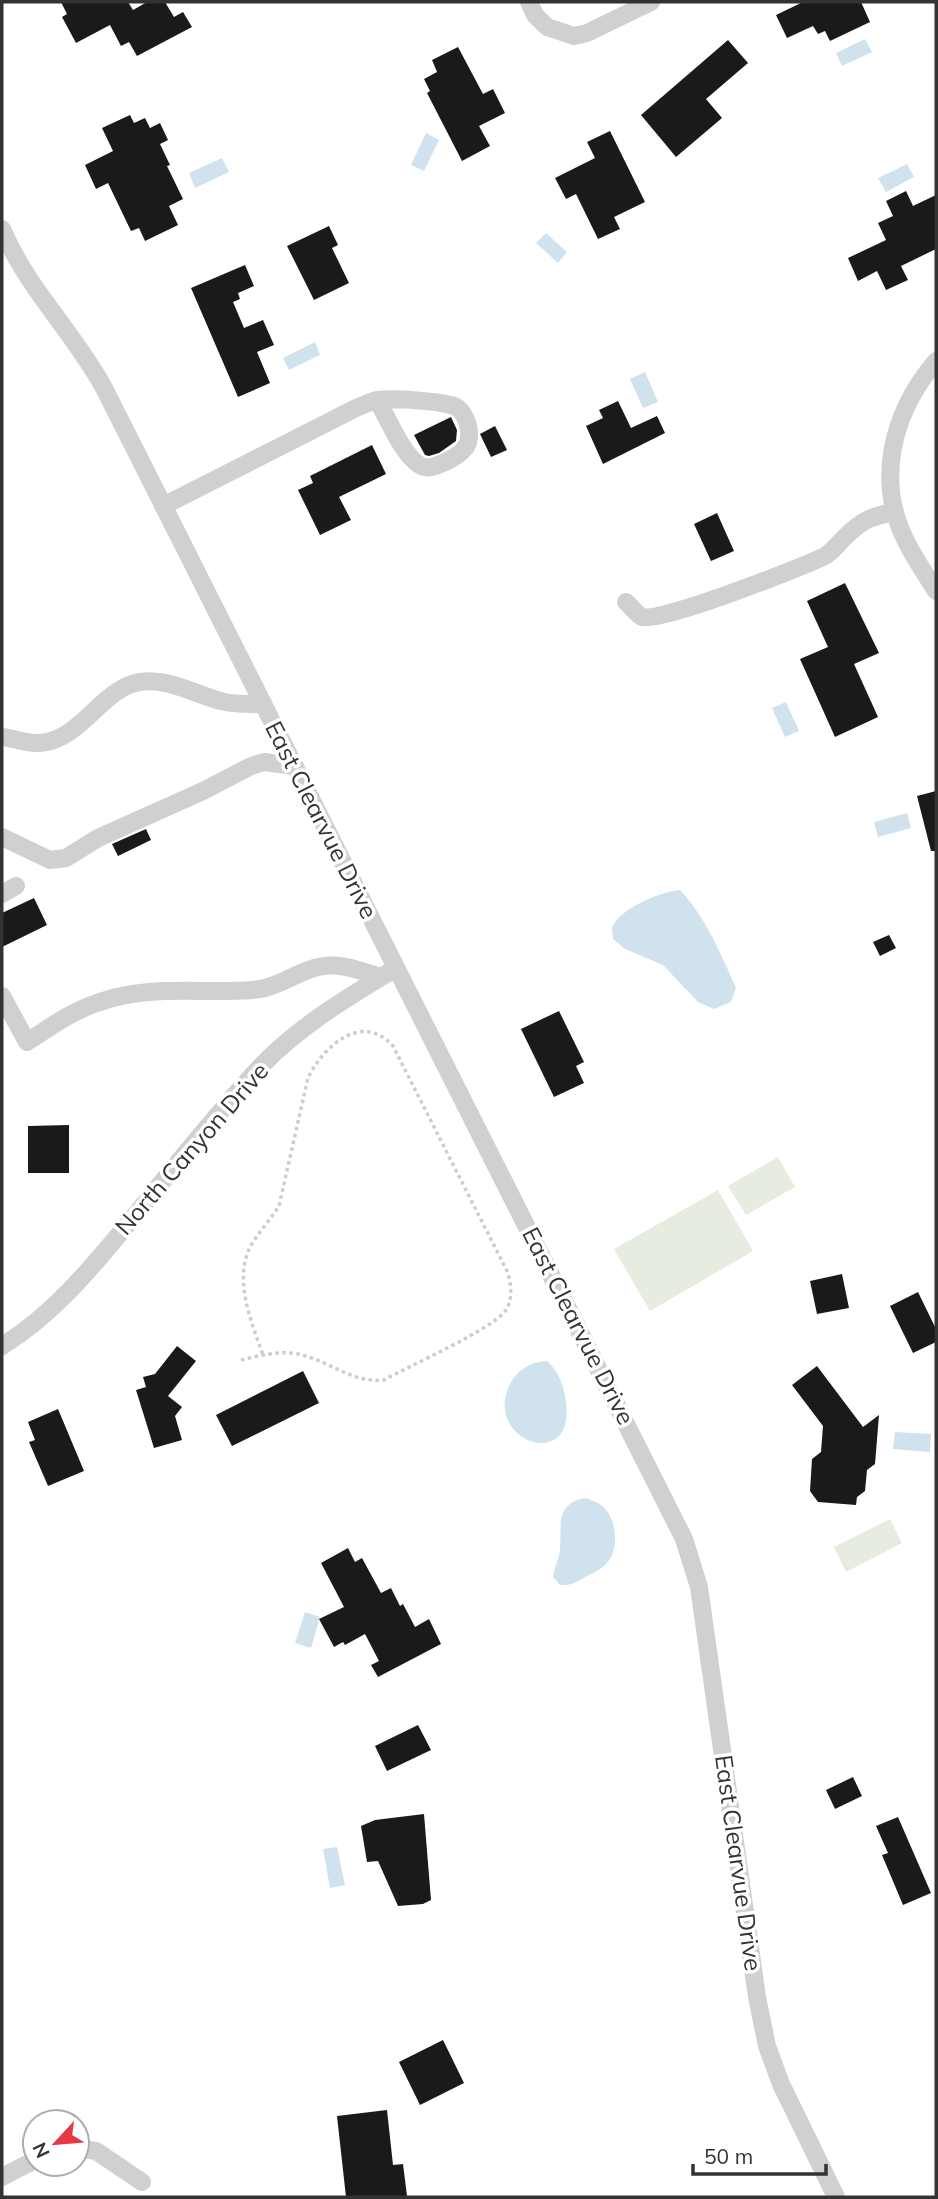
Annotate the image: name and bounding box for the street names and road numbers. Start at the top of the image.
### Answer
street label: East Clearvue Drive [259,716,385,923]
street label: North Canyon Drive [108,1056,274,1241]
street label: East Clearvue Drive [516,1222,642,1429]
street label: East Clearvue Drive [709,1753,769,1973]

